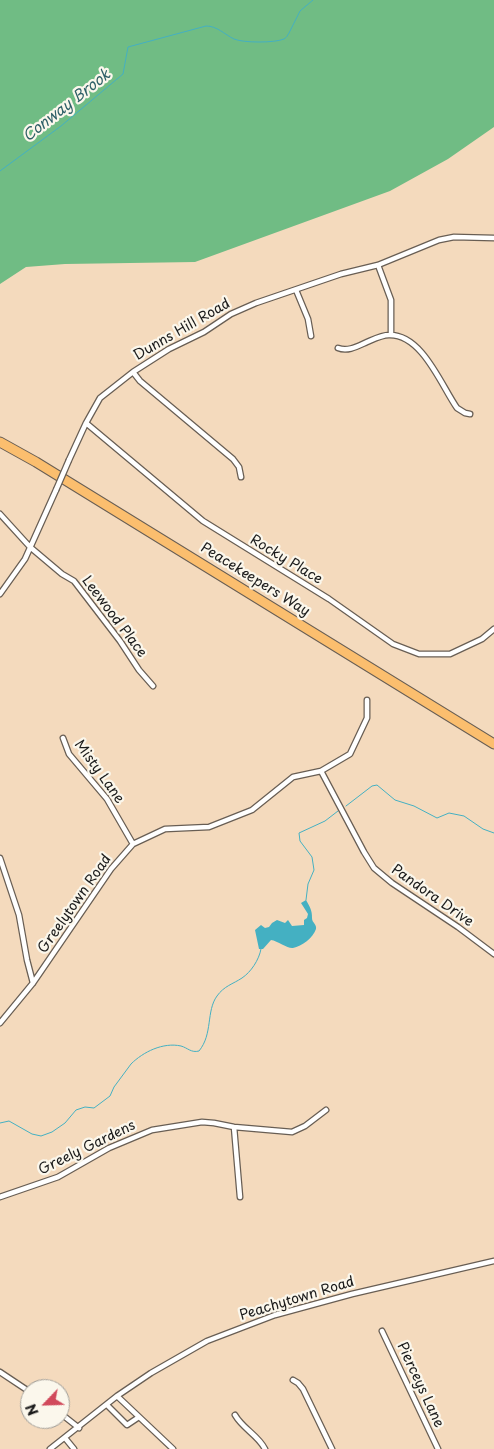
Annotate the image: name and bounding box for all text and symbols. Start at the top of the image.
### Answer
water label: Conway Brook [20,66,114,146]
street label: Dunns Hill Road [131,295,233,365]
street label: Rocky Place [247,532,325,588]
street label: Peacekeepers Way [197,540,313,620]
street label: Leewood Place [78,573,150,661]
street label: Misty Lane [70,737,128,807]
street label: Greelytown Road [35,852,115,956]
street label: Pandora Drive [388,861,476,931]
street label: Greely Gardens [36,1117,138,1179]
street label: Peachytown Road [238,1274,356,1324]
street label: Pierceys Lane [393,1339,447,1431]
north arrow [20,1379,70,1429]
text: N [20,1401,44,1419]

